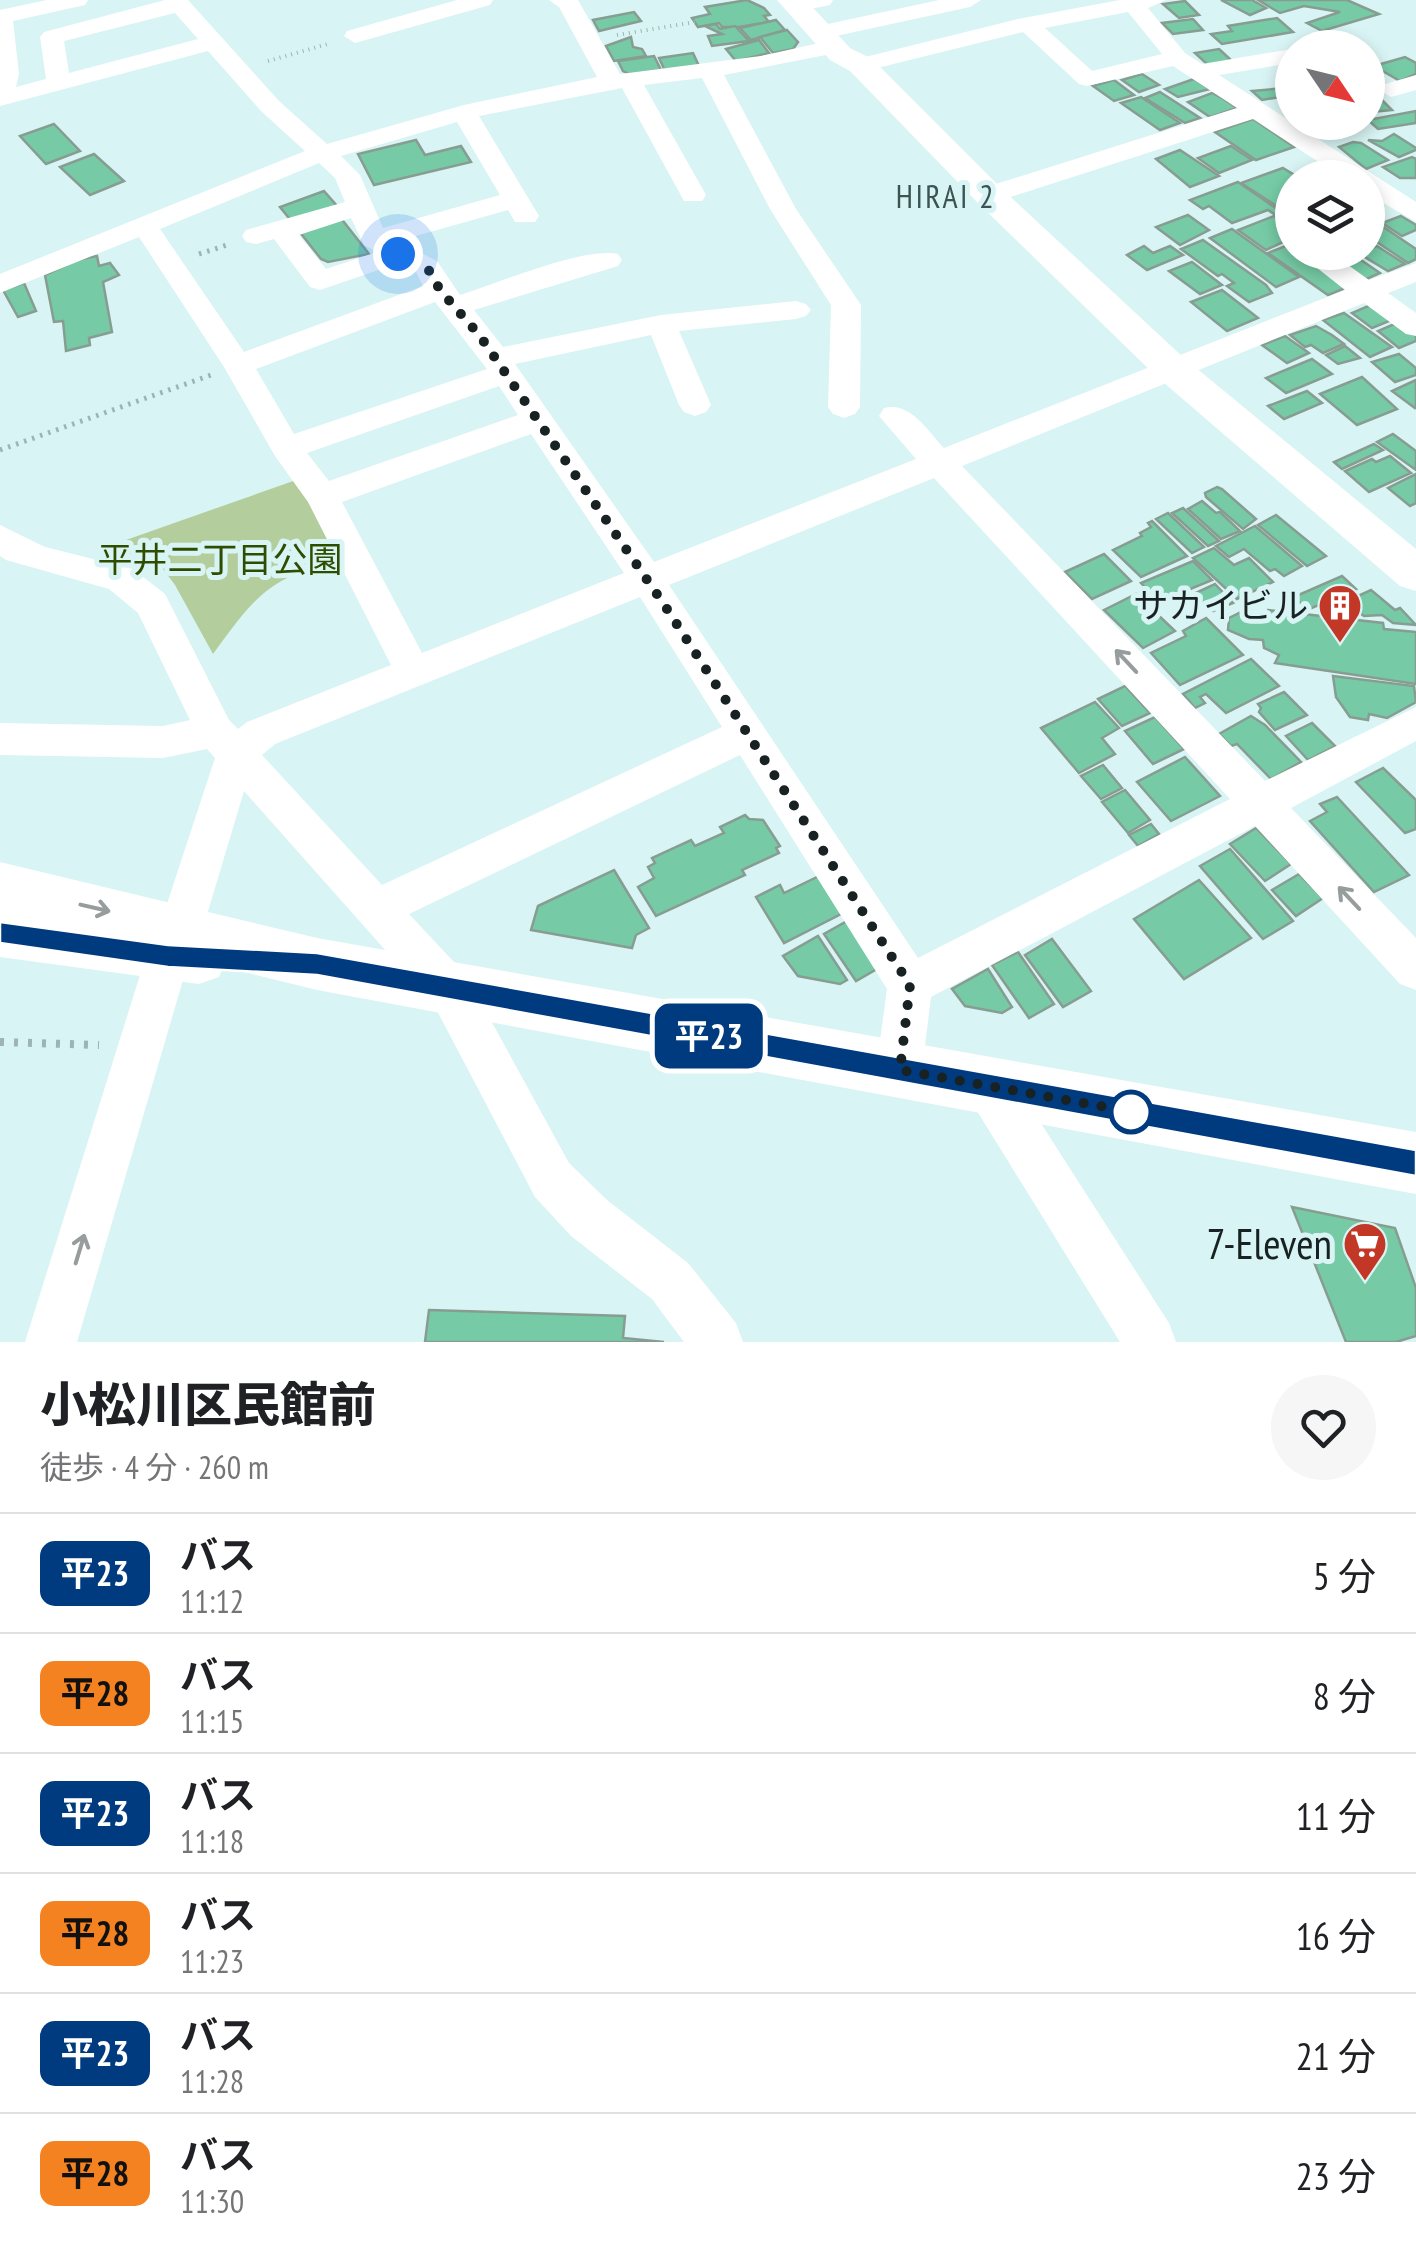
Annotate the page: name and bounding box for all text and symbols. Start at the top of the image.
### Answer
north arrow [1275,30,1385,140]
map controls [1275,30,1385,270]
button: layers [1275,160,1385,270]
district label: HIRAI 2 [896,175,996,217]
your location [373,229,423,279]
park label: 平井二丁目公園 [97,536,343,582]
place label: サカイビル [1133,582,1308,628]
building icon: サカイビル [1317,583,1363,644]
one-way arrow [1114,650,1138,674]
one-way arrow [1337,886,1361,910]
one-way arrow [78,900,110,918]
line badge: 平23 [652,1004,766,1068]
text: 平23 [675,1013,743,1059]
unlabelled marker [1110,1091,1152,1133]
place label: 7-Eleven [1207,1216,1332,1271]
supermarket icon: 7-Eleven [1342,1221,1388,1282]
one-way arrow [72,1234,90,1265]
text: 小松川区民館前 [40,1373,376,1435]
button: heart [1271,1375,1376,1480]
text: 徒歩 · 4 分 · 260 m [40,1446,269,1488]
text: バス [180,1530,256,1579]
text: 平23 [61,1550,129,1596]
text: 5 分 [1313,1551,1376,1600]
text: 11:12 [180,1580,244,1622]
text: バス [180,1650,256,1699]
text: 平28 [61,1670,129,1716]
text: 8 分 [1313,1671,1376,1720]
text: 11:15 [180,1700,244,1742]
text: バス [180,1770,256,1819]
text: 平23 [61,1790,129,1836]
text: 11 分 [1296,1791,1376,1840]
text: 11:18 [180,1820,244,1862]
text: バス [180,1890,256,1939]
text: 平28 [61,1910,129,1956]
text: 16 分 [1296,1911,1376,1960]
text: 11:23 [180,1940,244,1982]
text: バス [180,2010,256,2059]
text: 平23 [61,2030,129,2076]
text: 21 分 [1296,2031,1376,2080]
text: 11:28 [180,2060,244,2102]
text: バス [180,2130,256,2179]
text: 平28 [61,2150,129,2196]
text: 23 分 [1296,2151,1376,2200]
text: 11:30 [180,2180,244,2222]

